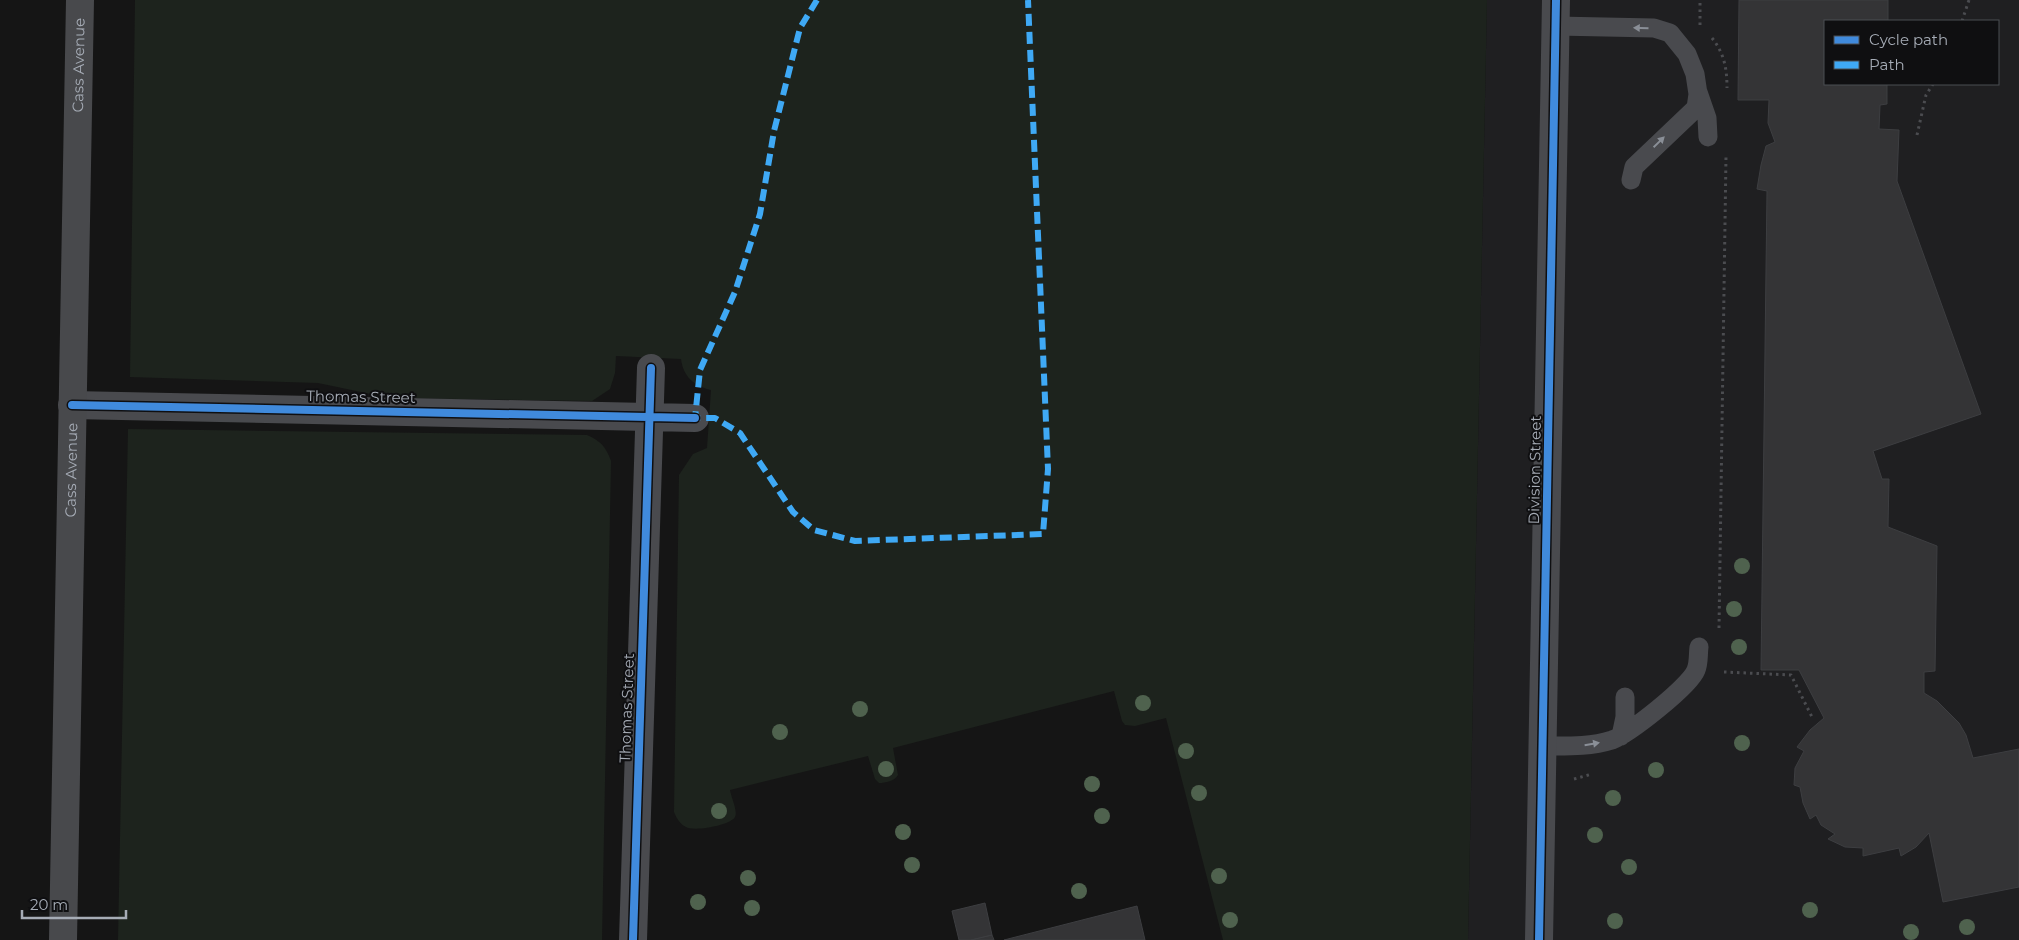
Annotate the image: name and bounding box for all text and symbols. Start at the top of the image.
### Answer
street label: Cass Avenue [68,18,89,113]
legend [1824,20,1999,85]
one-way arrow [1633,24,1649,32]
text: Cycle path [1869,30,1948,49]
text: Path [1869,55,1905,74]
one-way arrow [1653,136,1665,148]
street label: Thomas Street [306,386,416,407]
street label: Division Street [1524,415,1545,525]
street label: Cass Avenue [61,423,81,518]
street label: Thomas Street [615,653,638,763]
one-way arrow [1585,739,1601,747]
scale bar [22,888,126,920]
text: 20 m [30,895,68,914]

